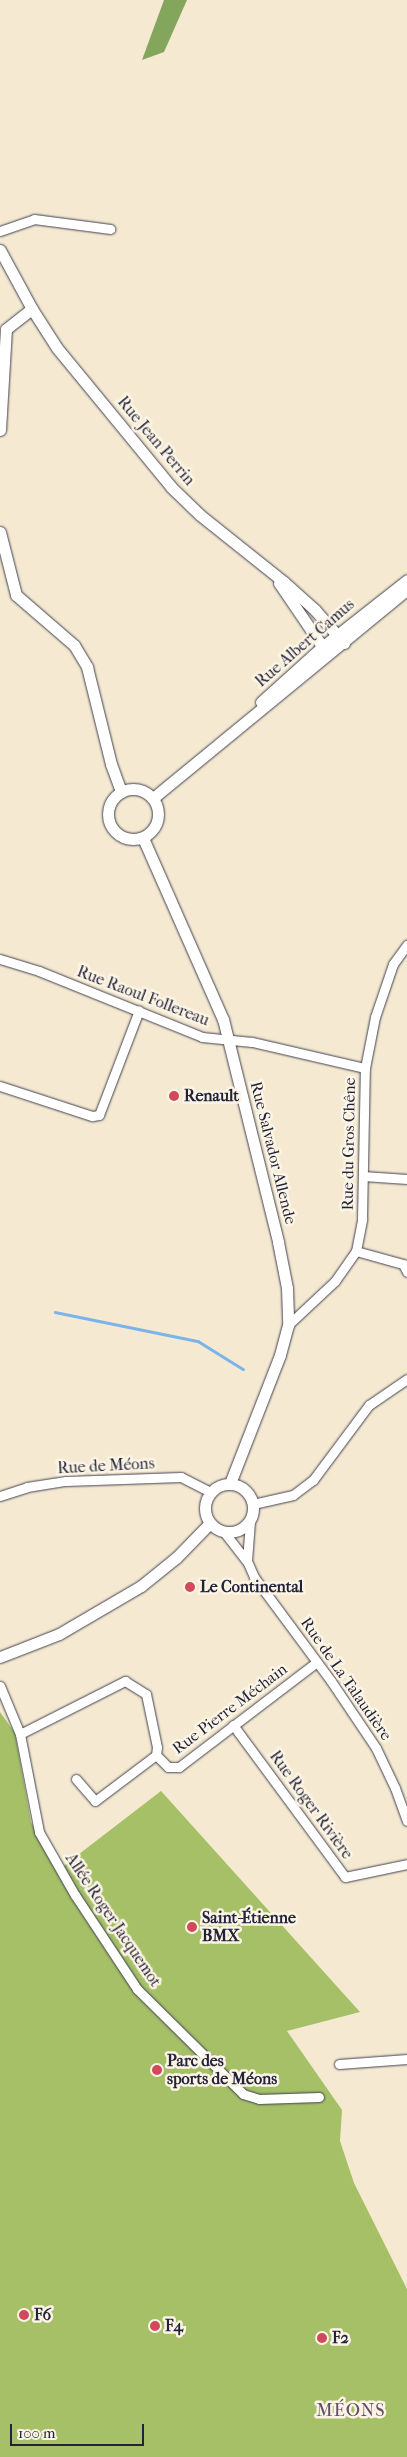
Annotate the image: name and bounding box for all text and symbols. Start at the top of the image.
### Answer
street label: Rue Jean Perrin [113,393,199,489]
street label: Rue Albert Camus [252,595,358,691]
street label: Rue Raoul Follereau [74,962,212,1030]
street label: Rue du Gros Chêne [338,1077,360,1211]
street label: Rue Salvador Allende [246,1080,300,1226]
place label: Renault [184,1086,239,1106]
marker: Renault [168,1090,180,1102]
street label: Rue de Méons [57,1454,155,1478]
place label: Le Continental [200,1577,303,1597]
marker: Le Continental [184,1581,196,1593]
street label: Rue de La Talaudière [296,1614,396,1744]
street label: Rue Pierre Méchain [169,1660,291,1758]
street label: Rue Roger Rivière [265,1747,357,1863]
street label: Allée Roger Jacquemot [61,1850,165,1990]
place label: Saint-Étienne BMX [202,1908,296,1946]
marker: Saint-Étienne BMX [186,1921,198,1933]
place label: Parc des sports de Méons [167,2051,277,2089]
marker: Parc des sports de Méons [151,2064,163,2076]
place label: F6 [34,2305,51,2325]
marker: F6 [18,2309,30,2321]
place label: F4 [165,2316,183,2336]
marker: F4 [149,2320,161,2332]
place label: F2 [332,2328,349,2348]
marker: F2 [316,2332,328,2344]
district label: MÉONS [316,2400,386,2422]
scale bar [12,2414,146,2446]
text: 100 m [18,2424,56,2442]

